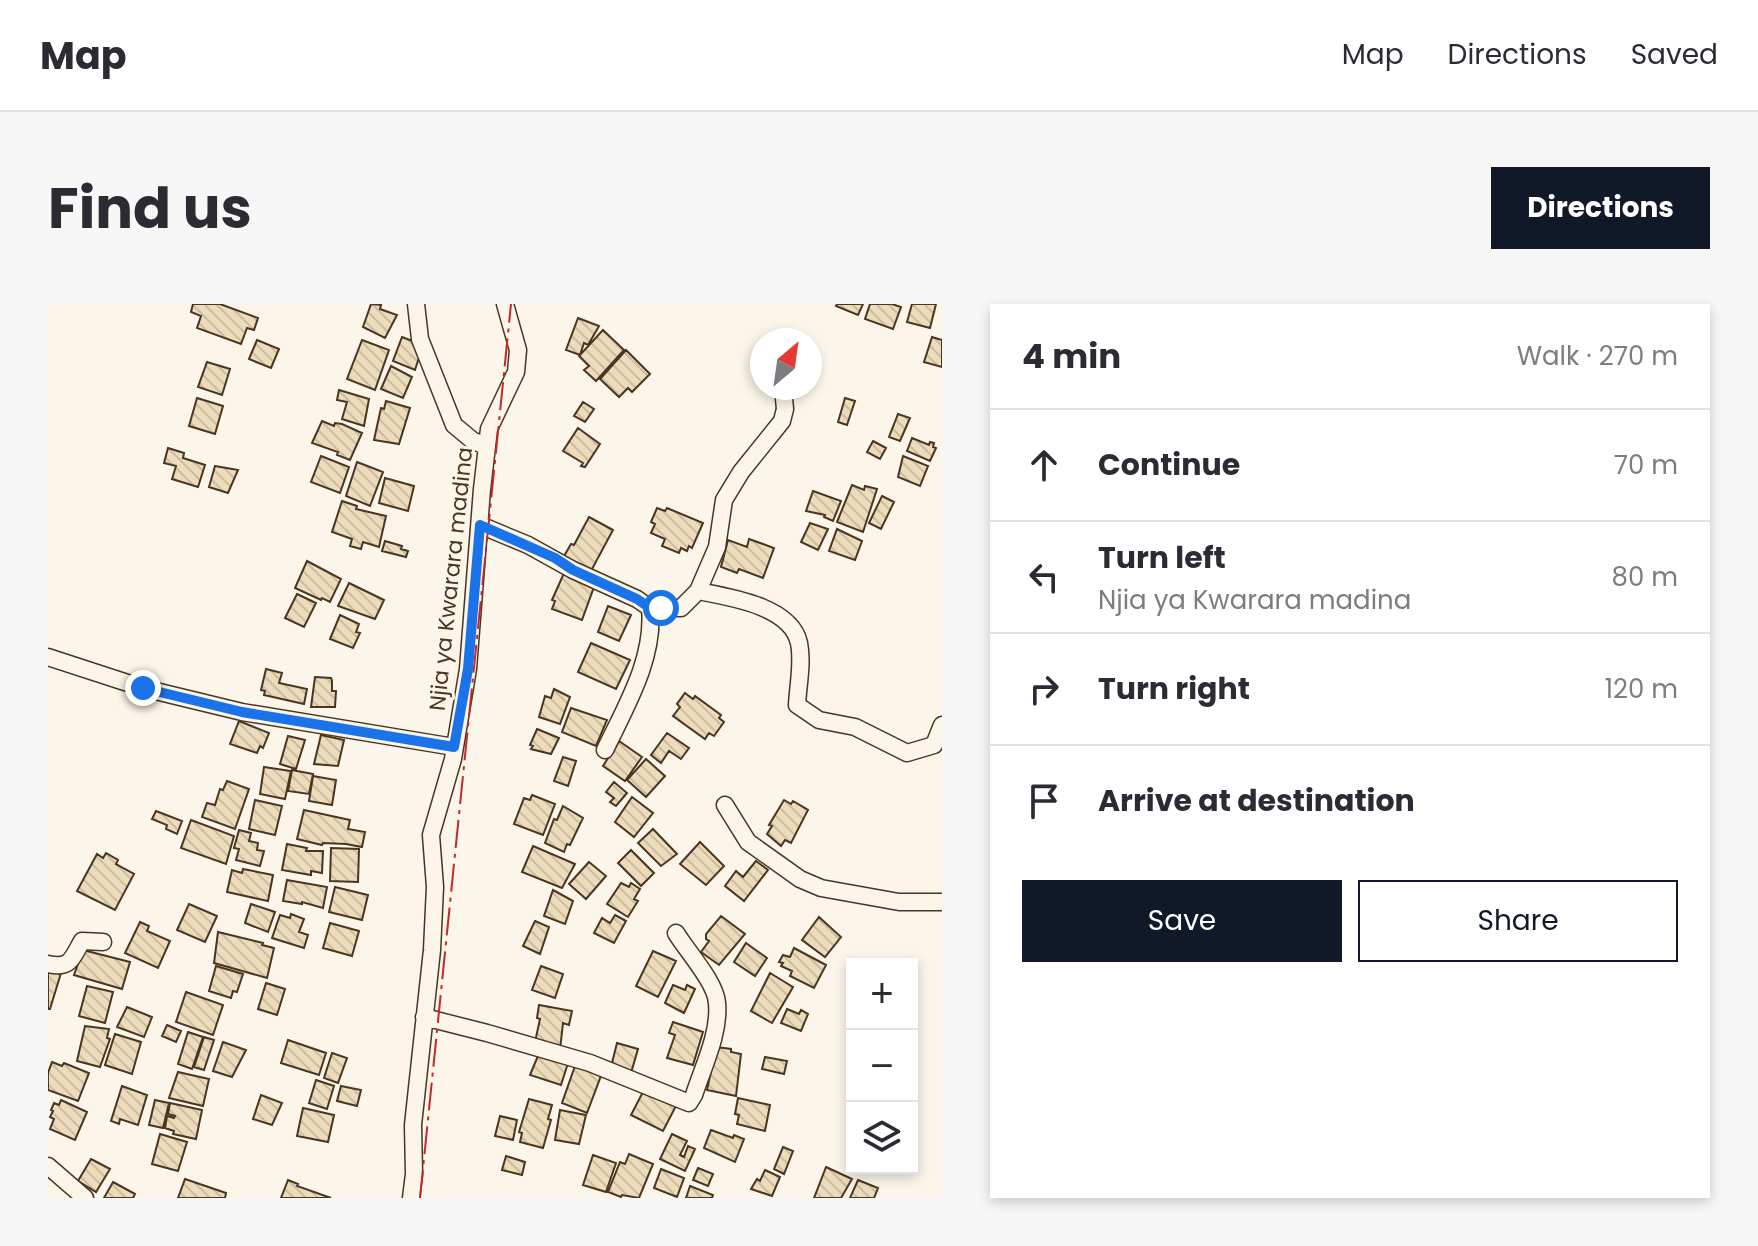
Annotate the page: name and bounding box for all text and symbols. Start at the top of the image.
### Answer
text: Map [40,29,127,82]
text: Map [1342,35,1404,74]
text: Directions [1448,35,1587,74]
text: Saved [1631,35,1718,74]
button: Directions [1491,167,1710,249]
text: Find us [48,169,252,248]
north arrow [750,328,822,400]
text: 4 min [1022,332,1121,380]
text: Walk · 270 m [1517,338,1678,374]
icon: ahead [1022,443,1066,487]
text: Continue [1098,443,1240,486]
street label: Njia ya Kwarara madina [422,446,480,712]
text: 70 m [1614,447,1678,483]
text: Turn left [1098,536,1226,579]
icon: left [1022,555,1066,599]
text: 80 m [1612,559,1678,595]
text: Njia ya Kwarara madina [1098,582,1411,618]
route start [643,590,679,626]
icon: right [1022,667,1066,711]
text: Turn right [1098,667,1250,710]
route end [125,670,161,706]
text: 120 m [1605,671,1678,707]
icon: arrive [1022,779,1066,823]
text: Arrive at destination [1098,779,1415,822]
button: Save [1022,880,1342,962]
button: Share [1358,880,1678,962]
map controls [846,958,918,1174]
button: + [846,958,918,1030]
button: − [846,1030,918,1102]
button: layers [846,1102,918,1174]

